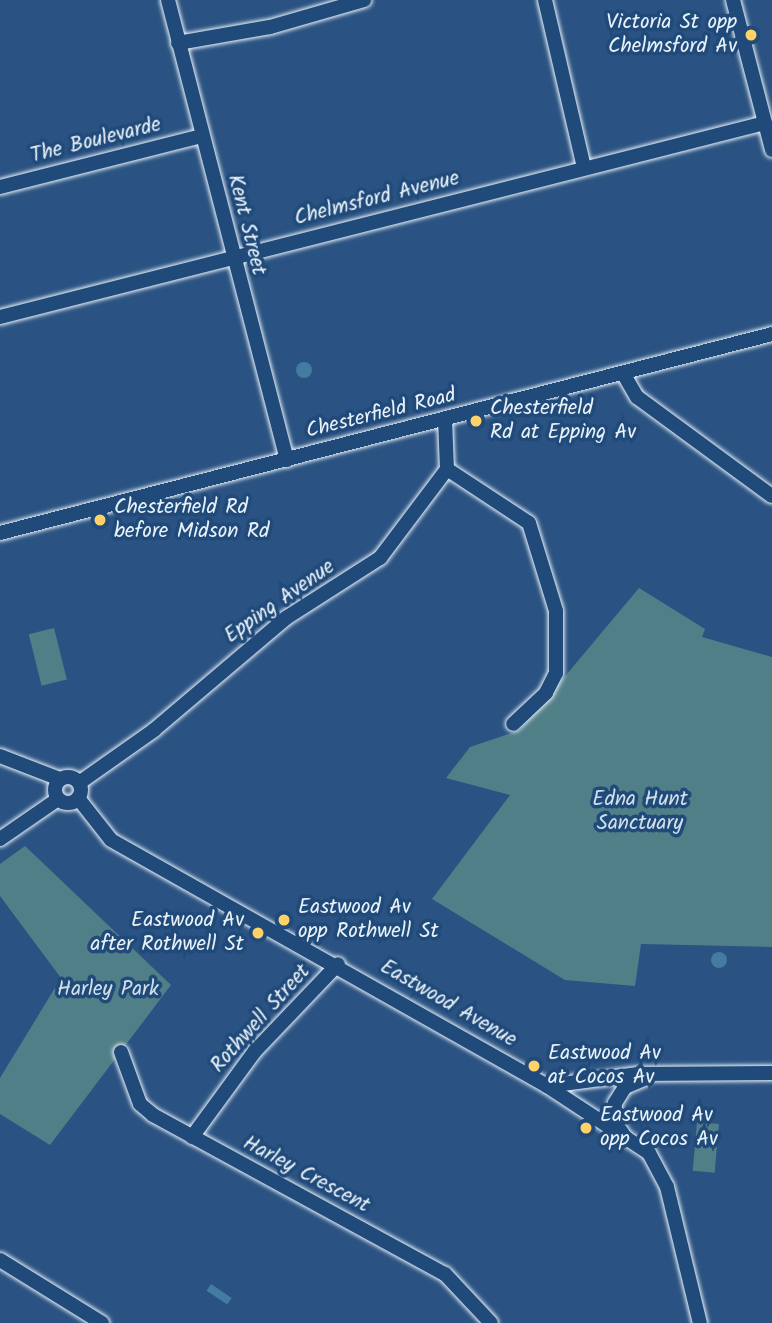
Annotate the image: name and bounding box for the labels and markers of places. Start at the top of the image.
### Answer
place label: Victoria St opp Chelmsford Av [606,10,737,60]
marker: Victoria St opp Chelmsford Av [743,27,759,43]
place label: Chesterfield Rd at Epping Av [490,396,636,446]
marker: Chesterfield Rd at Epping Av [468,413,484,429]
place label: Chesterfield Rd before Midson Rd [114,495,270,545]
marker: Chesterfield Rd before Midson Rd [92,512,108,528]
place label: Eastwood Av opp Rothwell St [298,895,439,945]
place label: Eastwood Av after Rothwell St [91,908,244,958]
marker: Eastwood Av opp Rothwell St [276,912,292,928]
marker: Eastwood Av after Rothwell St [250,925,266,941]
place label: Eastwood Av at Cocos Av [548,1041,661,1091]
marker: Eastwood Av at Cocos Av [526,1058,542,1074]
place label: Eastwood Av opp Cocos Av [600,1103,718,1153]
marker: Eastwood Av opp Cocos Av [578,1120,594,1136]

